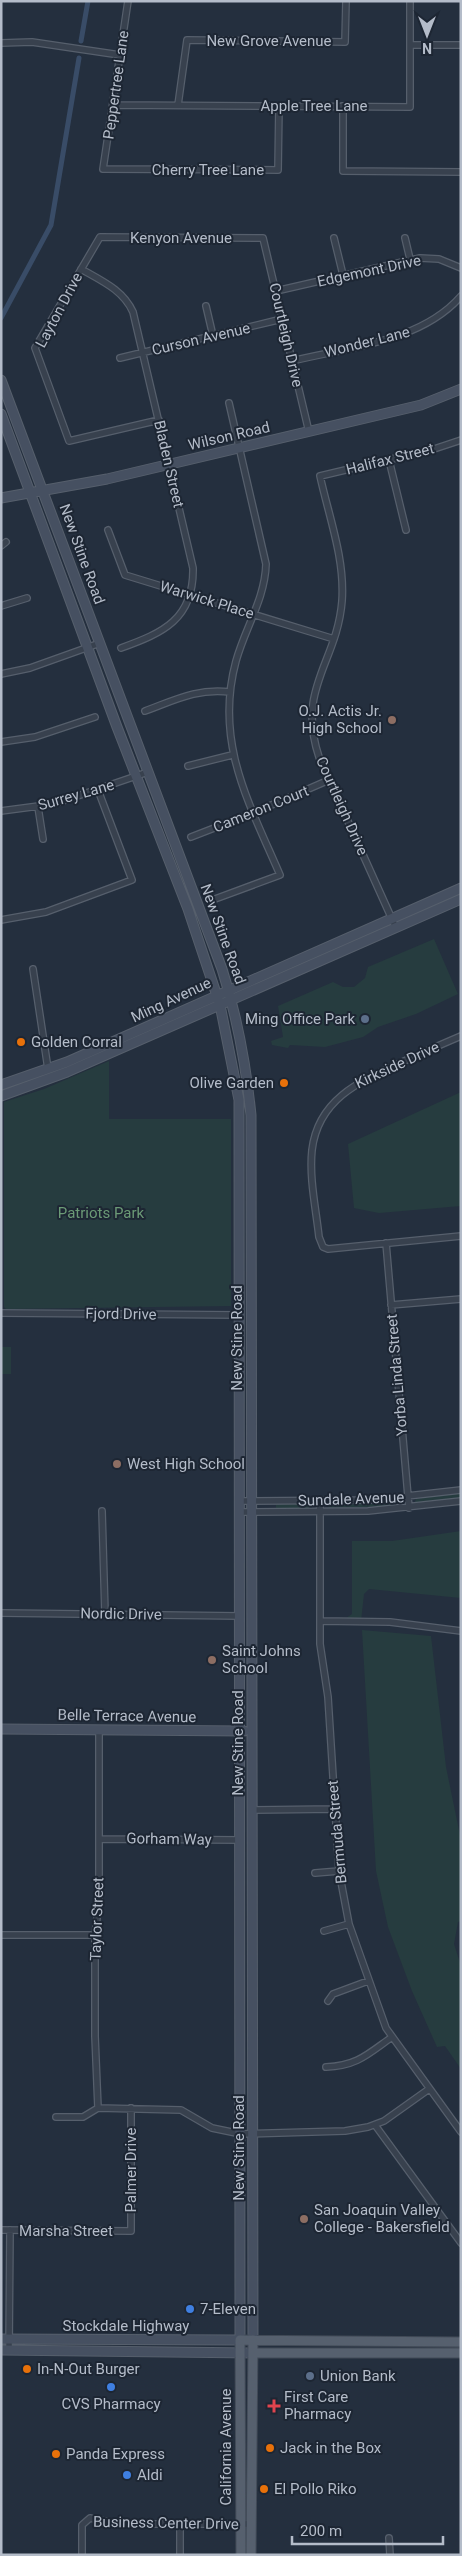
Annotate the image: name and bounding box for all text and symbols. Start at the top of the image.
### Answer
north arrow [402,10,452,60]
street label: Peppertree Lane [99,29,133,140]
street label: New Grove Avenue [206,32,332,50]
text: N [422,40,432,56]
street label: Apple Tree Lane [260,97,368,115]
street label: Cherry Tree Lane [152,161,264,179]
street label: Kenyon Avenue [130,229,232,247]
street label: Edgemont Drive [316,251,423,291]
street label: Layton Drive [32,269,86,351]
street label: Courtleigh Drive [265,281,307,389]
street label: Curson Avenue [150,319,252,359]
street label: Wonder Lane [322,323,412,361]
street label: Wilson Road [186,418,272,454]
street label: Bladen Street [150,419,188,510]
street label: Halifax Street [344,439,436,479]
street label: New Stine Road [56,501,108,607]
street label: Warwick Place [158,577,256,623]
place label: O.J. Actis Jr. High School [298,702,382,737]
marker: O.J. Actis Jr. High School [386,714,398,726]
street label: Courtleigh Drive [312,754,372,858]
street label: Surrey Lane [36,776,116,814]
street label: Cameron Court [211,782,311,836]
street label: New Stine Road [197,881,249,987]
street label: Ming Avenue [128,974,214,1026]
place label: Ming Office Park [245,1010,355,1028]
marker: Ming Office Park [359,1013,371,1025]
place label: Golden Corral [31,1033,122,1051]
marker: Golden Corral [15,1036,27,1048]
street label: Kirkside Drive [352,1038,442,1092]
place label: Olive Garden [190,1074,274,1092]
marker: Olive Garden [278,1077,290,1089]
park label: Patriots Park [58,1204,145,1222]
street label: New Stine Road [228,1285,246,1391]
street label: Fjord Drive [85,1304,157,1324]
street label: Yorba Linda Street [383,1313,411,1437]
place label: West High School [127,1455,245,1473]
marker: West High School [111,1458,123,1470]
street label: Sundale Avenue [297,1488,405,1510]
street label: Nordic Drive [80,1604,162,1624]
place label: Saint Johns School [222,1642,301,1677]
marker: Saint Johns School [206,1654,218,1666]
street label: New Stine Road [229,1690,247,1796]
street label: Belle Terrace Avenue [57,1706,197,1726]
street label: Bermuda Street [324,1779,350,1884]
street label: Gorham Way [126,1829,212,1849]
street label: Taylor Street [87,1877,107,1961]
street label: New Stine Road [230,2095,248,2201]
street label: Palmer Drive [122,2128,140,2212]
place label: San Joaquin Valley College - Bakersfield [314,2201,450,2236]
marker: San Joaquin Valley College - Bakersfield [298,2213,310,2225]
street label: Marsha Street [19,2222,113,2240]
place label: 7-Eleven [200,2300,256,2318]
marker: 7-Eleven [184,2303,196,2315]
street label: Stockdale Highway [63,2317,189,2335]
place label: In-N-Out Burger [37,2360,140,2378]
marker: In-N-Out Burger [21,2363,33,2375]
place label: Union Bank [320,2367,396,2385]
marker: Union Bank [304,2370,316,2382]
marker: CVS Pharmacy [105,2381,117,2393]
street label: California Avenue [217,2388,235,2505]
place label: First Care Pharmacy [284,2388,351,2423]
place label: CVS Pharmacy [61,2395,161,2413]
marker: First Care Pharmacy [268,2400,280,2412]
place label: Jack in the Box [280,2439,382,2457]
marker: Jack in the Box [264,2442,276,2454]
place label: Panda Express [66,2445,165,2463]
marker: Panda Express [50,2448,62,2460]
place label: Aldi [137,2466,163,2484]
marker: Aldi [121,2469,133,2481]
place label: El Pollo Riko [274,2480,356,2498]
marker: El Pollo Riko [258,2483,270,2495]
street label: Business Center Drive [93,2513,239,2533]
scale bar [292,2514,443,2546]
text: 200 m [300,2522,342,2540]

